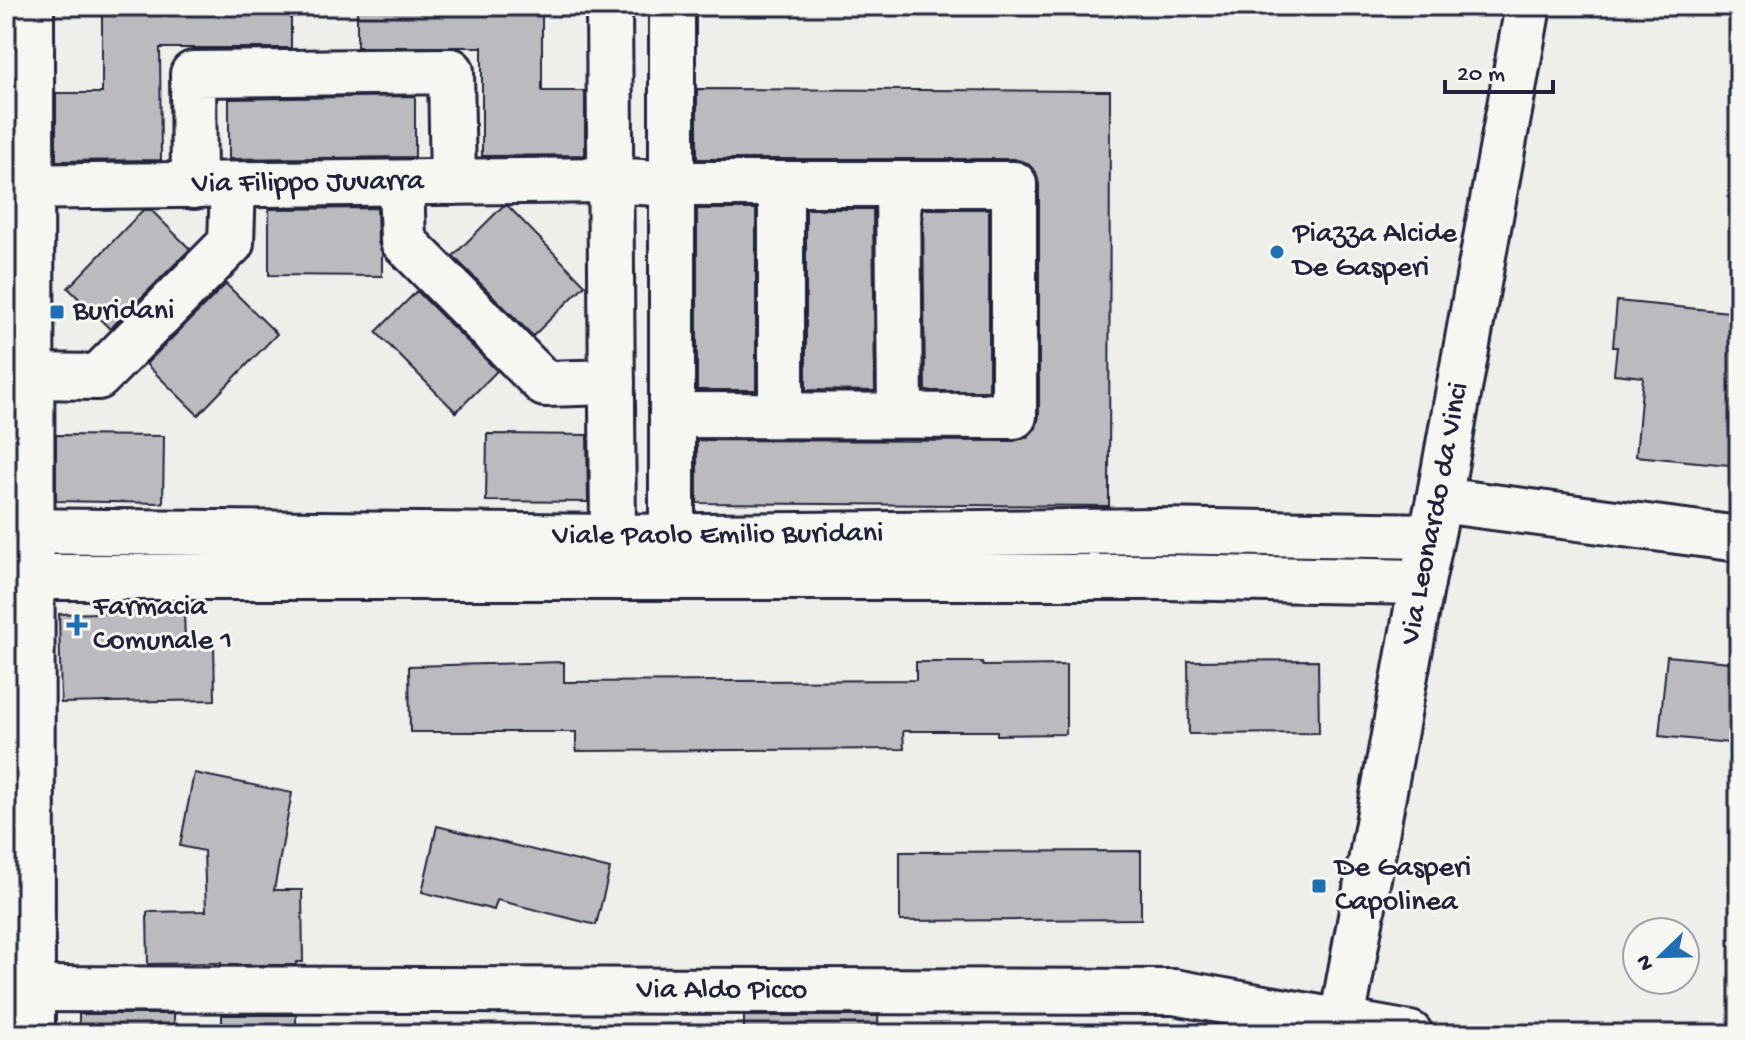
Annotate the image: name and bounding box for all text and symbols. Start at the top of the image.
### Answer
scale bar [1445,44,1553,94]
text: 20 m [1457,61,1505,90]
street label: Via Filippo Juvarra [191,165,426,202]
place label: Piazza Alcide De Gasperi [1291,218,1458,287]
marker: Piazza Alcide De Gasperi [1268,243,1286,261]
place label: Buridani [72,295,175,330]
marker: Buridani [48,303,66,321]
street label: Via Leonardo da Vinci [1393,380,1477,649]
street label: Viale Paolo Emilio Buridani [551,517,884,555]
place label: Farmacia Comunale 1 [92,591,232,660]
marker: Farmacia Comunale 1 [68,616,86,634]
place label: De Gasperi Capolinea [1333,852,1471,921]
marker: De Gasperi Capolinea [1310,877,1328,895]
north arrow [1621,916,1701,996]
text: N [1631,951,1661,974]
street label: Via Aldo Picco [636,973,807,1009]

